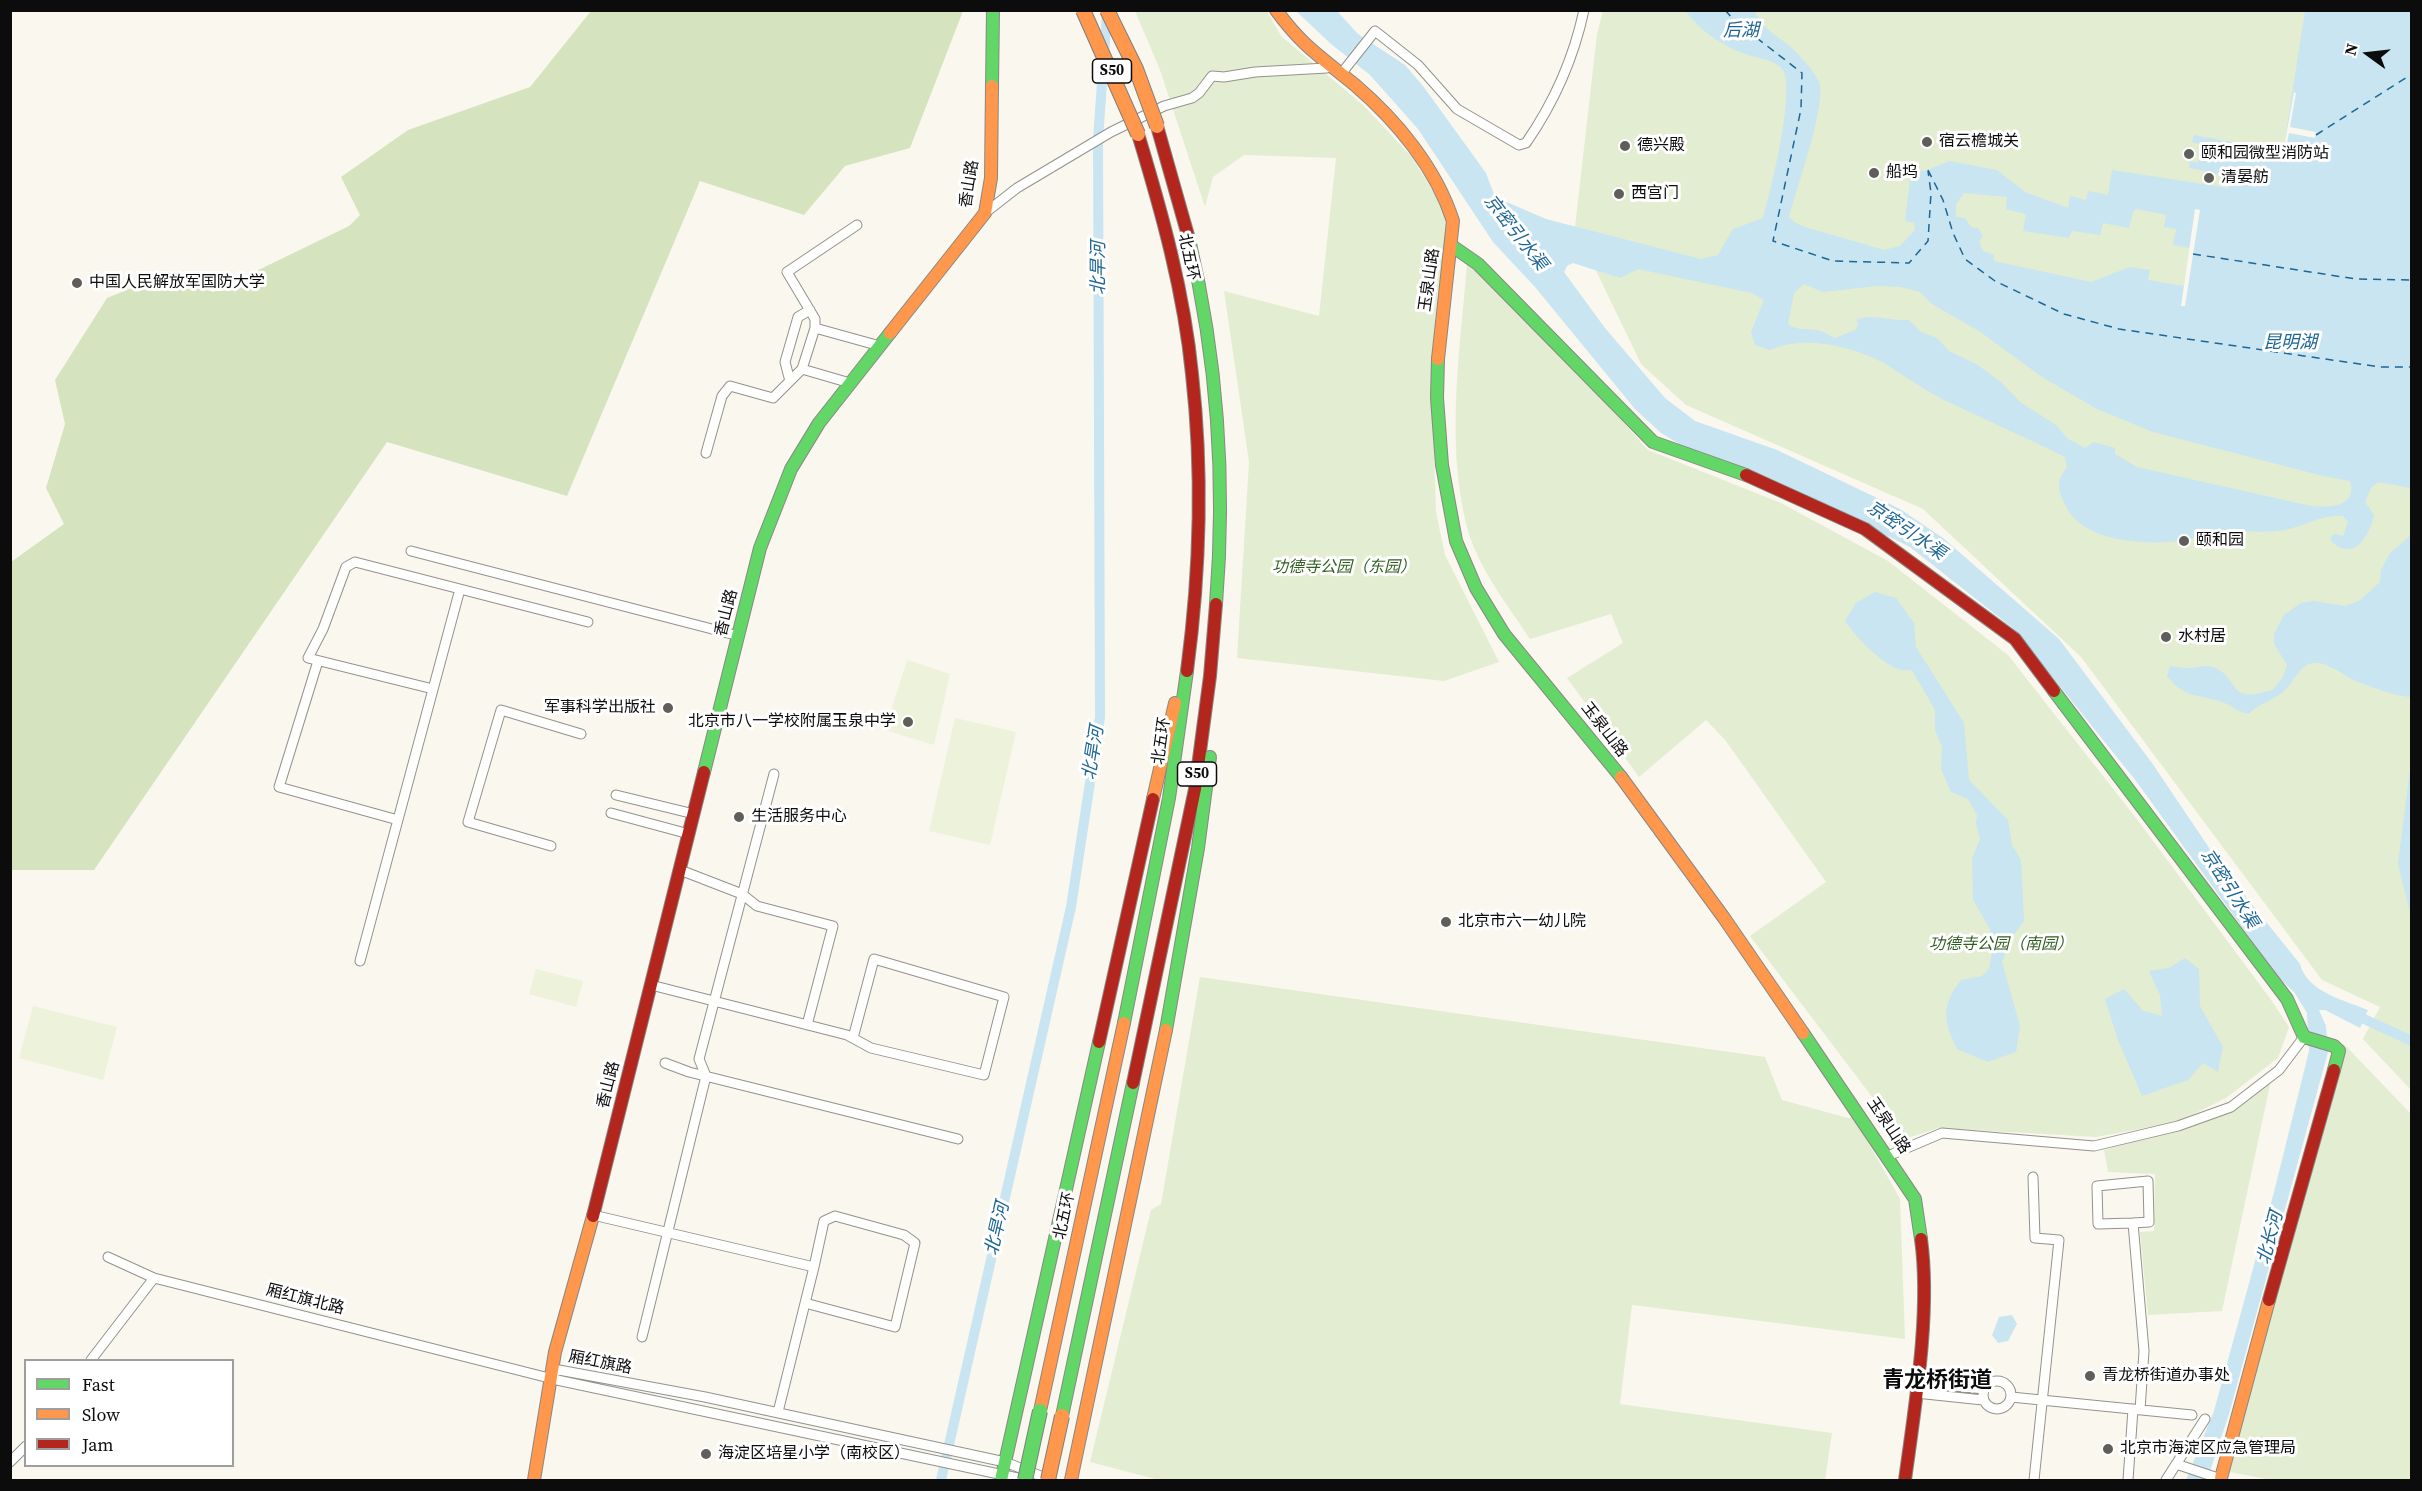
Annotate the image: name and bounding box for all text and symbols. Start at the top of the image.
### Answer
water label: 后湖 [1723,20,1759,42]
north arrow [2338,24,2398,84]
text: N [2338,41,2363,58]
road number: S50 [1092,59,1132,83]
place label: 宿云檐城关 [1939,132,2019,152]
marker: 宿云檐城关 [1920,135,1934,149]
place label: 德兴殿 [1637,136,1685,156]
marker: 德兴殿 [1618,139,1632,153]
place label: 颐和园微型消防站 [2201,144,2329,164]
marker: 颐和园微型消防站 [2182,147,2196,161]
street label: 香山路 [957,159,983,209]
place label: 船坞 [1886,163,1918,183]
marker: 船坞 [1867,166,1881,180]
place label: 清晏舫 [2221,168,2269,188]
marker: 清晏舫 [2202,171,2216,185]
place label: 西宫门 [1631,184,1679,204]
marker: 西宫门 [1612,187,1626,201]
water label: 京密引水渠 [1479,191,1551,275]
street label: 北五环 [1174,232,1202,282]
water label: 北旱河 [1088,241,1110,295]
street label: 玉泉山路 [1416,247,1444,313]
place label: 中国人民解放军国防大学 [89,273,265,293]
marker: 中国人民解放军国防大学 [70,276,84,290]
water label: 昆明湖 [2263,332,2317,354]
water label: 京密引水渠 [1863,497,1949,565]
place label: 颐和园 [2196,531,2244,551]
marker: 颐和园 [2177,534,2191,548]
park label: 功德寺公园（东园） [1272,558,1416,578]
street label: 香山路 [712,587,742,639]
place label: 水村居 [2178,627,2226,647]
marker: 水村居 [2159,630,2173,644]
place label: 军事科学出版社 [544,698,656,718]
street label: 玉泉山路 [1577,699,1631,761]
marker: 军事科学出版社 [661,701,675,715]
place label: 北京市八一学校附属玉泉中学 [688,712,896,732]
marker: 北京市八一学校附属玉泉中学 [901,715,915,729]
street label: 北五环 [1149,716,1175,766]
water label: 北旱河 [1079,725,1109,781]
road number: S50 [1178,762,1216,786]
place label: 生活服务中心 [751,807,847,827]
marker: 生活服务中心 [732,810,746,824]
water label: 京密引水渠 [2195,845,2263,933]
place label: 北京市六一幼儿院 [1458,912,1586,932]
marker: 北京市六一幼儿院 [1439,915,1453,929]
park label: 功德寺公园（南园） [1929,935,2073,955]
street label: 香山路 [594,1059,624,1111]
street label: 玉泉山路 [1862,1094,1914,1158]
street label: 北五环 [1051,1191,1079,1241]
water label: 北旱河 [981,1200,1015,1258]
water label: 北长河 [2254,1209,2288,1267]
street label: 厢红旗北路 [264,1281,346,1319]
street label: 厢红旗路 [567,1347,633,1379]
legend [24,1359,234,1467]
place label: 青龙桥街道办事处 [2102,1366,2230,1386]
district label: 青龙桥街道 [1882,1368,1992,1394]
marker: 青龙桥街道办事处 [2083,1369,2097,1383]
text: Fast [82,1372,115,1397]
text: Slow [82,1402,120,1427]
text: Jam [82,1432,114,1457]
place label: 北京市海淀区应急管理局 [2120,1439,2296,1459]
marker: 北京市海淀区应急管理局 [2101,1442,2115,1456]
place label: 海淀区培星小学（南校区） [718,1444,910,1464]
marker: 海淀区培星小学（南校区） [699,1447,713,1461]

